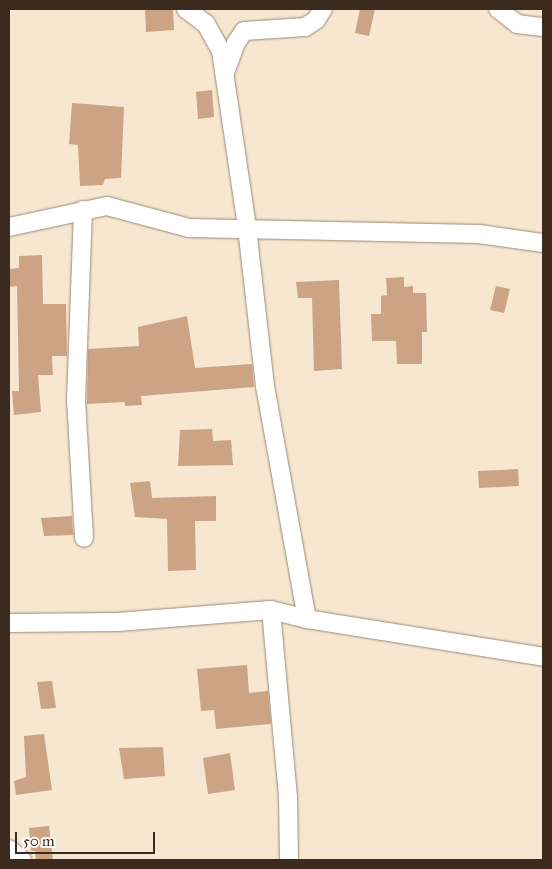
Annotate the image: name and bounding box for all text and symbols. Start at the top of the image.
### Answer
scale bar [18,822,158,854]
text: 50 m [23,832,55,850]

